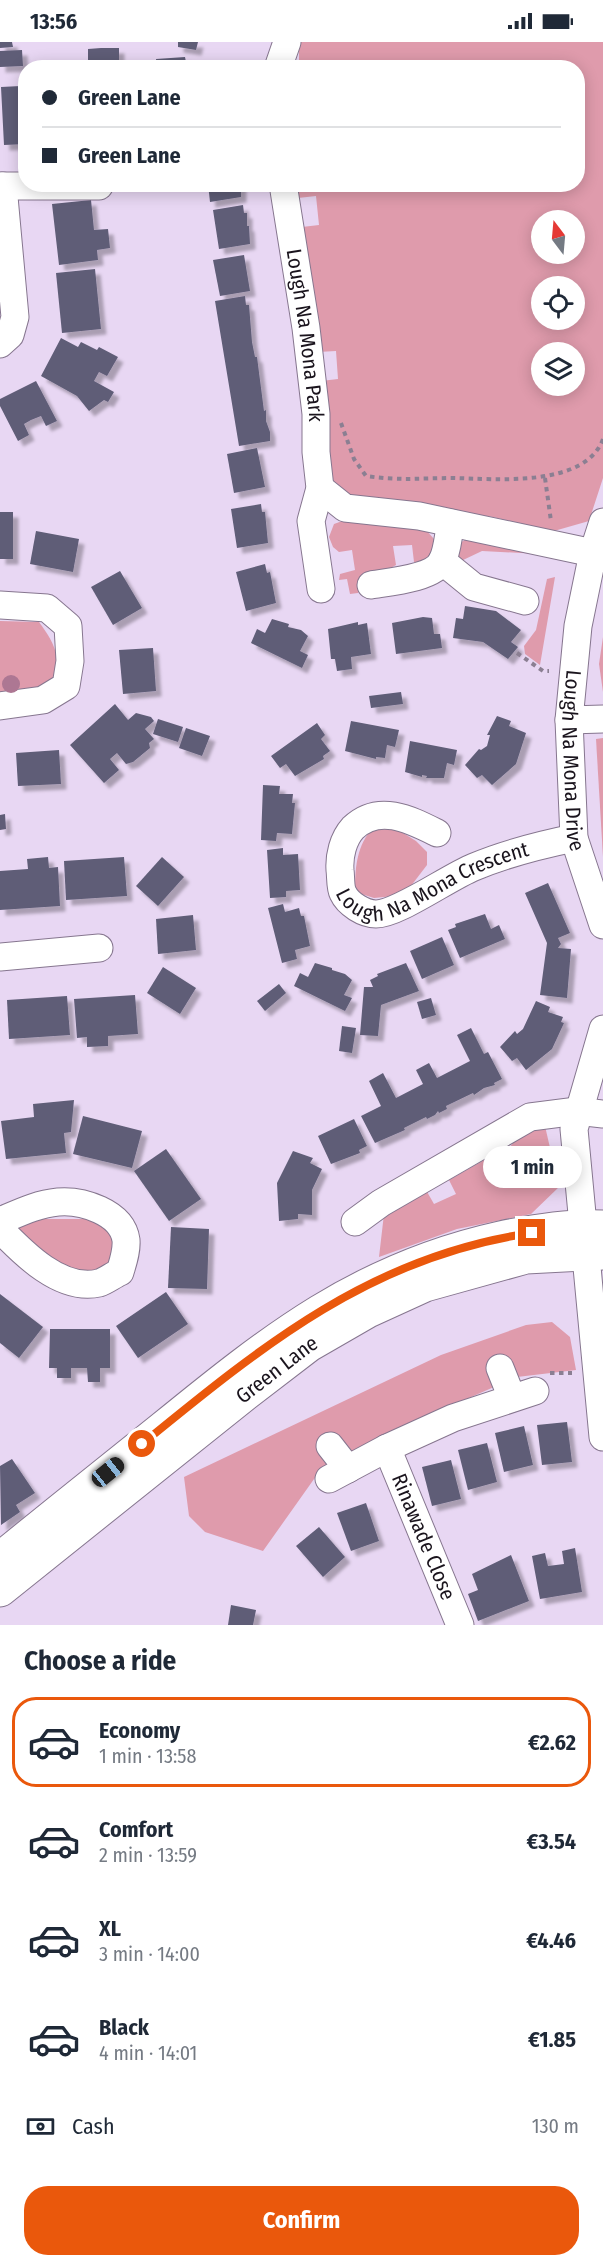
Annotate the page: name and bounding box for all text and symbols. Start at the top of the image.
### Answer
text: 13:56 [30,8,77,35]
text: Green Lane [78,84,181,111]
text: Green Lane [78,142,181,169]
north arrow [531,210,585,264]
map controls [531,210,585,396]
street label: Lough Na Mona Park [281,247,329,422]
button: locate [531,276,585,330]
button: layers [531,342,585,396]
street label: Lough Na Mona Drive [556,669,590,855]
street label: Lough Na Mona Crescent [330,836,532,927]
callout: 1 min [482,1146,582,1188]
text: 1 min [511,1155,554,1179]
route end [518,1219,545,1246]
street label: Green Lane [231,1330,322,1409]
route start [128,1430,155,1457]
car [88,1454,128,1490]
street label: Rinawade Close [386,1470,461,1604]
text: Choose a ride [24,1645,176,1677]
icon: car [27,1715,81,1769]
text: Economy [99,1717,180,1744]
text: €2.62 [528,1729,576,1756]
text: 1 min · 13:58 [99,1744,196,1768]
icon: car [27,1814,81,1868]
text: Comfort [99,1816,173,1843]
text: €3.54 [526,1828,576,1855]
text: 2 min · 13:59 [99,1843,197,1867]
icon: car [27,1913,81,1967]
text: XL [99,1915,121,1942]
text: €4.46 [526,1927,576,1954]
text: 3 min · 14:00 [99,1942,200,1966]
icon: car [27,2012,81,2066]
text: Black [99,2014,149,2041]
text: €1.85 [528,2026,576,2053]
text: 4 min · 14:01 [99,2041,197,2065]
icon: cash [24,2110,57,2143]
text: Cash [72,2113,115,2140]
text: 130 m [532,2114,579,2138]
button: Confirm [24,2186,579,2255]

